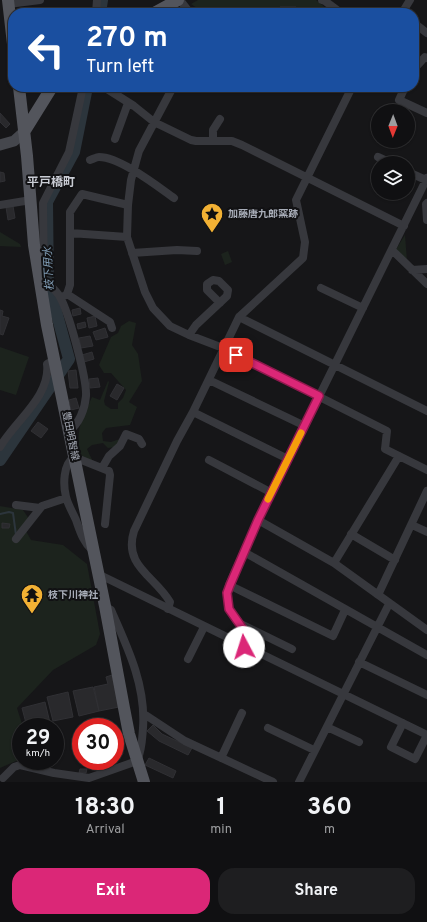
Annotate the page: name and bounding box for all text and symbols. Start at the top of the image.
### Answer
text: 270 m [86,21,168,57]
icon: left [20,24,72,76]
text: Turn left [86,56,154,79]
north arrow [371,104,415,148]
map controls [371,104,415,200]
button: layers [371,156,415,200]
district label: 平戸橋町 [27,175,75,191]
place icon: 加藤唐九郎窯跡 [199,201,225,234]
place label: 加藤唐九郎窯跡 [228,208,298,221]
water label: 枝下用水 [41,246,57,291]
pin [219,338,253,372]
icon: arrive [225,344,247,366]
street label: 豊田明智線 [59,410,81,462]
temple icon: 枝下川神社 [19,582,45,615]
place label: 枝下川神社 [48,589,99,602]
position arrow [223,626,265,668]
speed limit sign: 30 [72,718,124,770]
text: 29 [26,726,50,752]
text: km/h [26,747,50,760]
text: 18:30 [75,793,135,823]
text: 1 [216,793,226,823]
text: 360 [307,793,352,823]
text: Arrival [86,822,125,838]
text: min [210,822,232,838]
text: m [324,822,335,838]
button: Exit [12,868,210,914]
button: Share [218,868,415,914]

